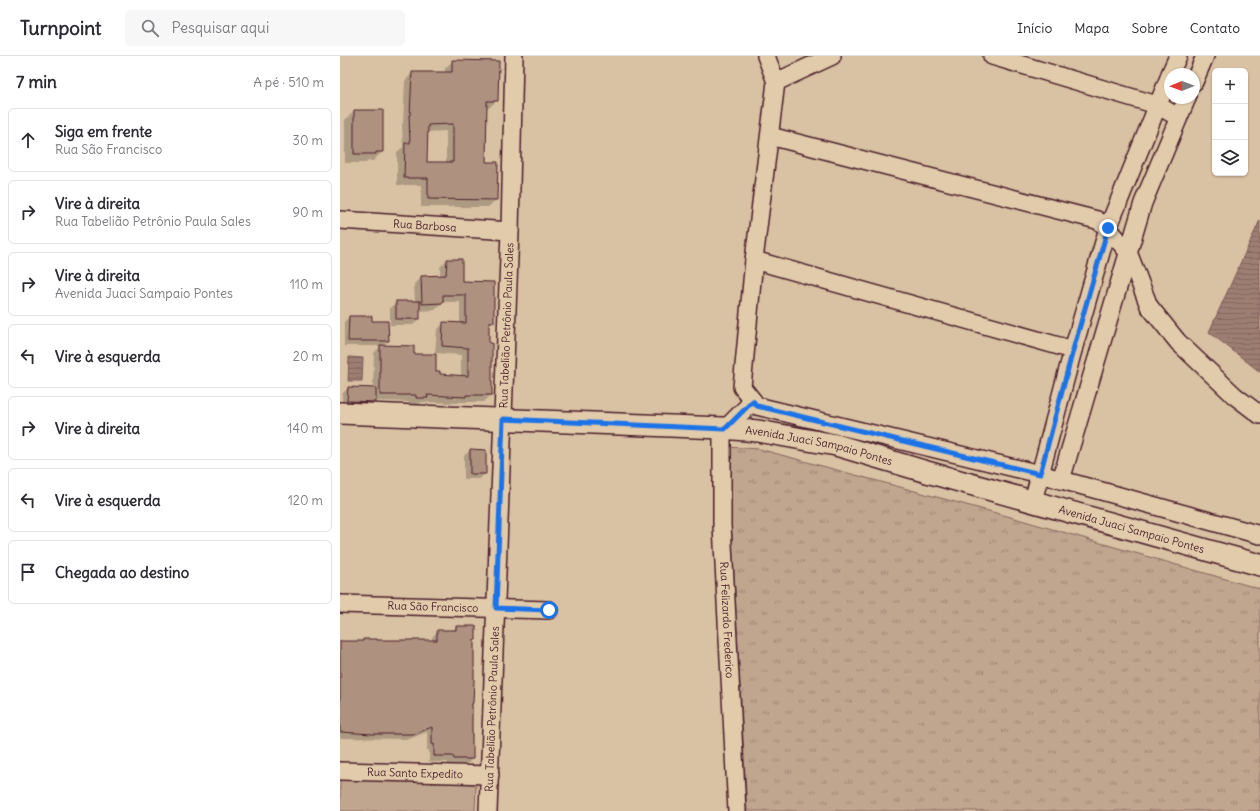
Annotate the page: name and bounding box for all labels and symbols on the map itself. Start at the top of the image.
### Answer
north arrow [1164,68,1200,104]
street label: Rua Barbosa [393,216,457,235]
route end [1099,219,1117,237]
street label: Rua Tabelião Petrônio Paula Sales [496,242,517,409]
street label: Avenida Juaci Sampaio Pontes [745,423,894,468]
street label: Avenida Juaci Sampaio Pontes [1057,502,1206,556]
street label: Rua Felizardo Frederico [717,561,737,679]
street label: Rua São Francisco [387,598,479,615]
route start [540,601,558,619]
street label: Rua Tabelião Petrônio Paula Sales [482,626,502,792]
street label: Rua Santo Expedito [367,765,463,781]

